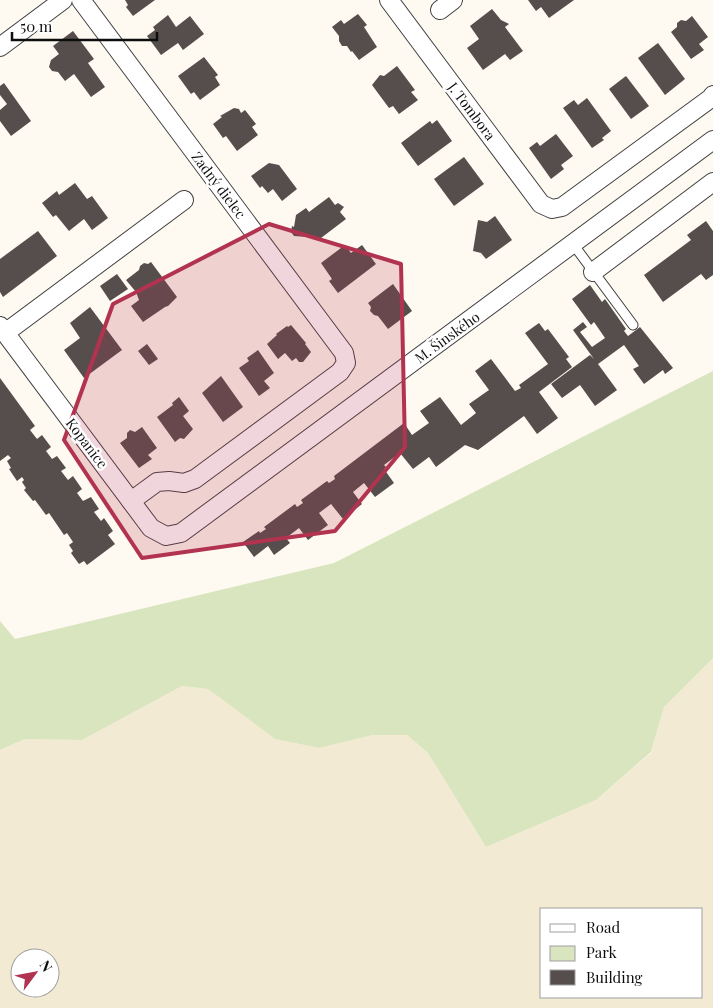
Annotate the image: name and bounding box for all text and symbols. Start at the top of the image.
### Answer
scale bar [12,10,158,42]
text: 50 m [20,16,53,36]
street label: J. Tombora [443,77,500,144]
street label: Zadný dielec [188,148,250,222]
street label: M. Šinského [411,307,483,367]
street label: Kopanice [62,414,112,472]
legend [540,908,703,998]
text: Road [586,917,620,937]
text: Park [586,942,618,962]
north arrow [10,948,60,998]
text: N [36,957,57,975]
text: Building [586,967,643,987]

